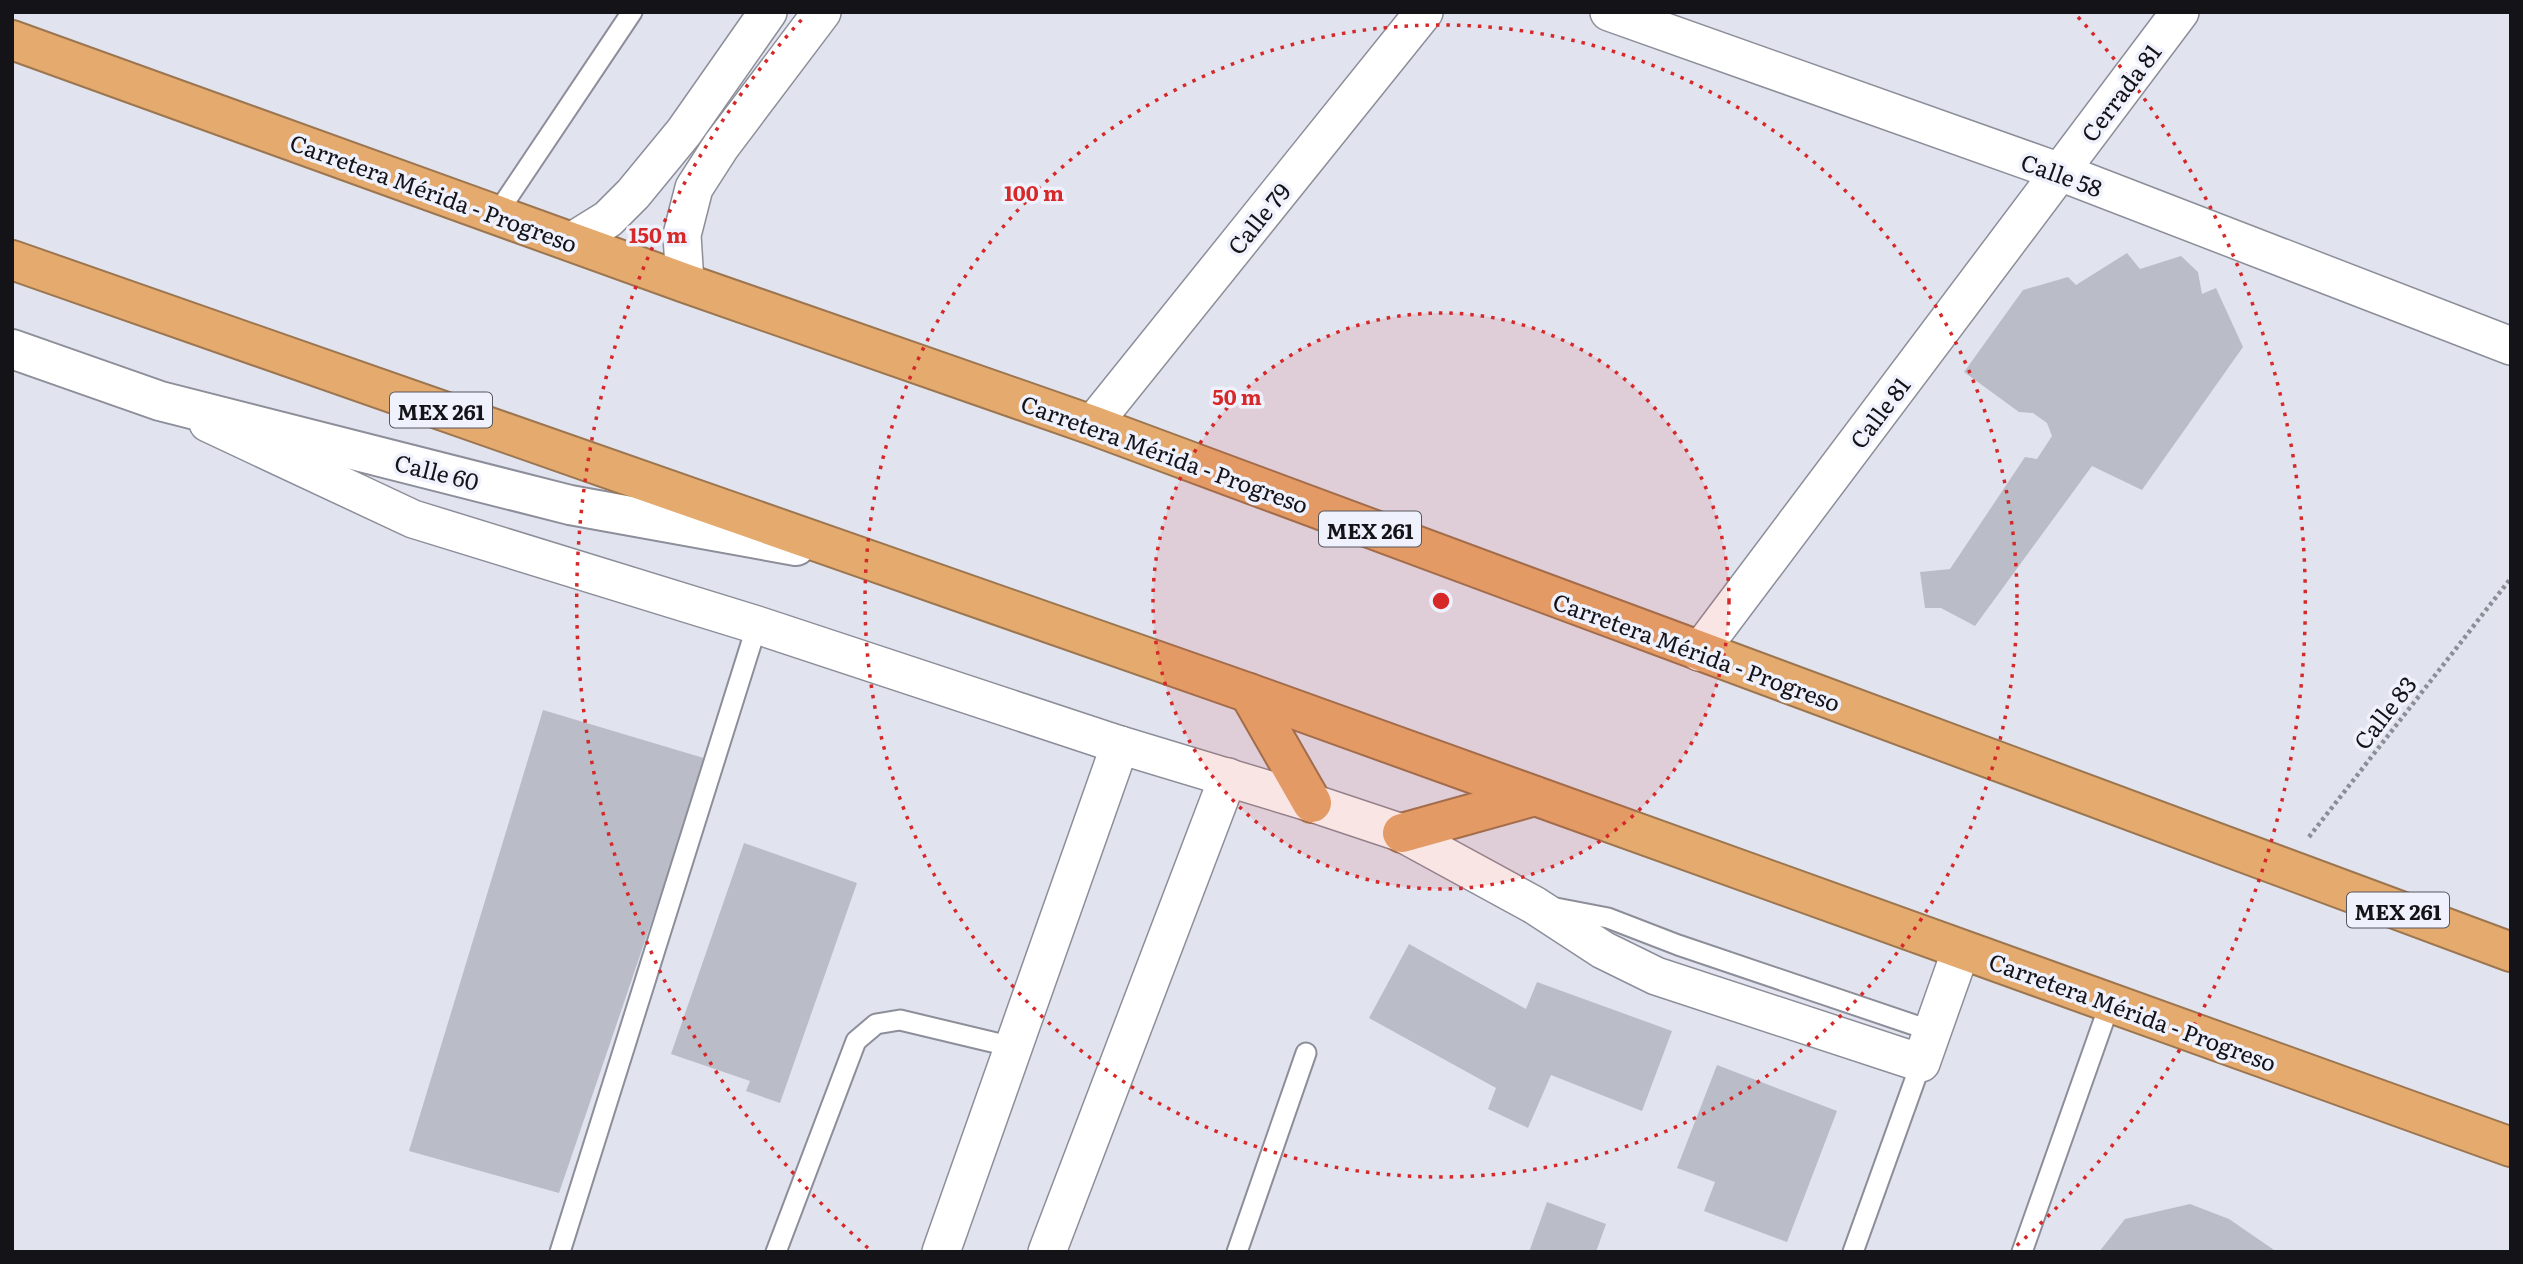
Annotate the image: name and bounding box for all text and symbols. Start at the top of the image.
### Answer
street label: Cerrada 81 [2072,36,2168,148]
street label: Carretera Mérida - Progreso [286,124,582,260]
street label: Calle 58 [2017,144,2107,204]
street label: Calle 79 [1218,175,1298,261]
text: 100 m [1004,176,1064,207]
text: 150 m [629,218,687,249]
street label: Calle 81 [1841,369,1917,455]
text: 50 m [1212,380,1262,411]
street label: Carretera Mérida - Progreso [1017,385,1313,521]
road number: MEX 261 [390,392,492,428]
street label: Calle 60 [391,444,483,498]
road number: MEX 261 [1319,512,1421,546]
street label: Carretera Mérida - Progreso [1549,583,1845,719]
centre of rings [1429,589,1453,613]
street label: Calle 83 [2344,668,2424,756]
road number: MEX 261 [2347,892,2449,928]
street label: Carretera Mérida - Progreso [1985,943,2281,1079]

